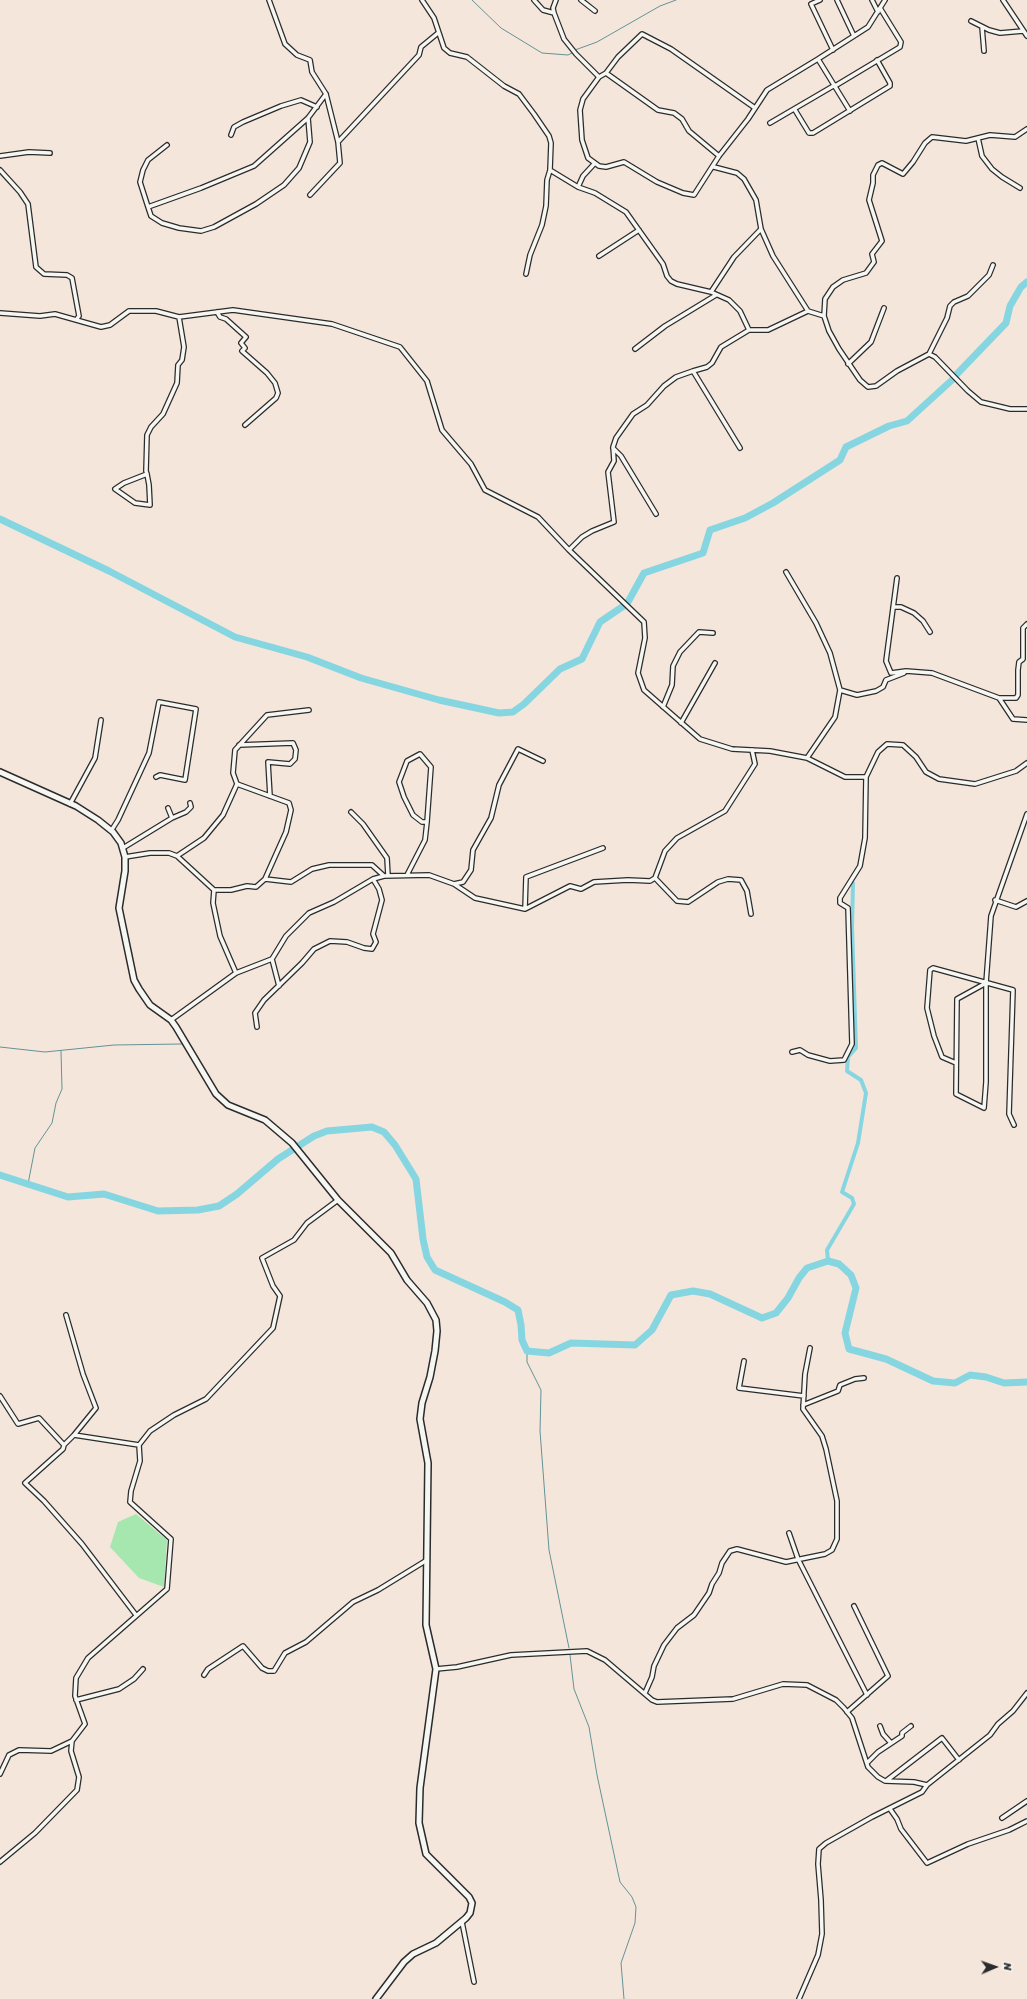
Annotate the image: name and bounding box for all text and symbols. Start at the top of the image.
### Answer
north arrow [975,1947,1015,1987]
text: N [998,1962,1017,1971]

